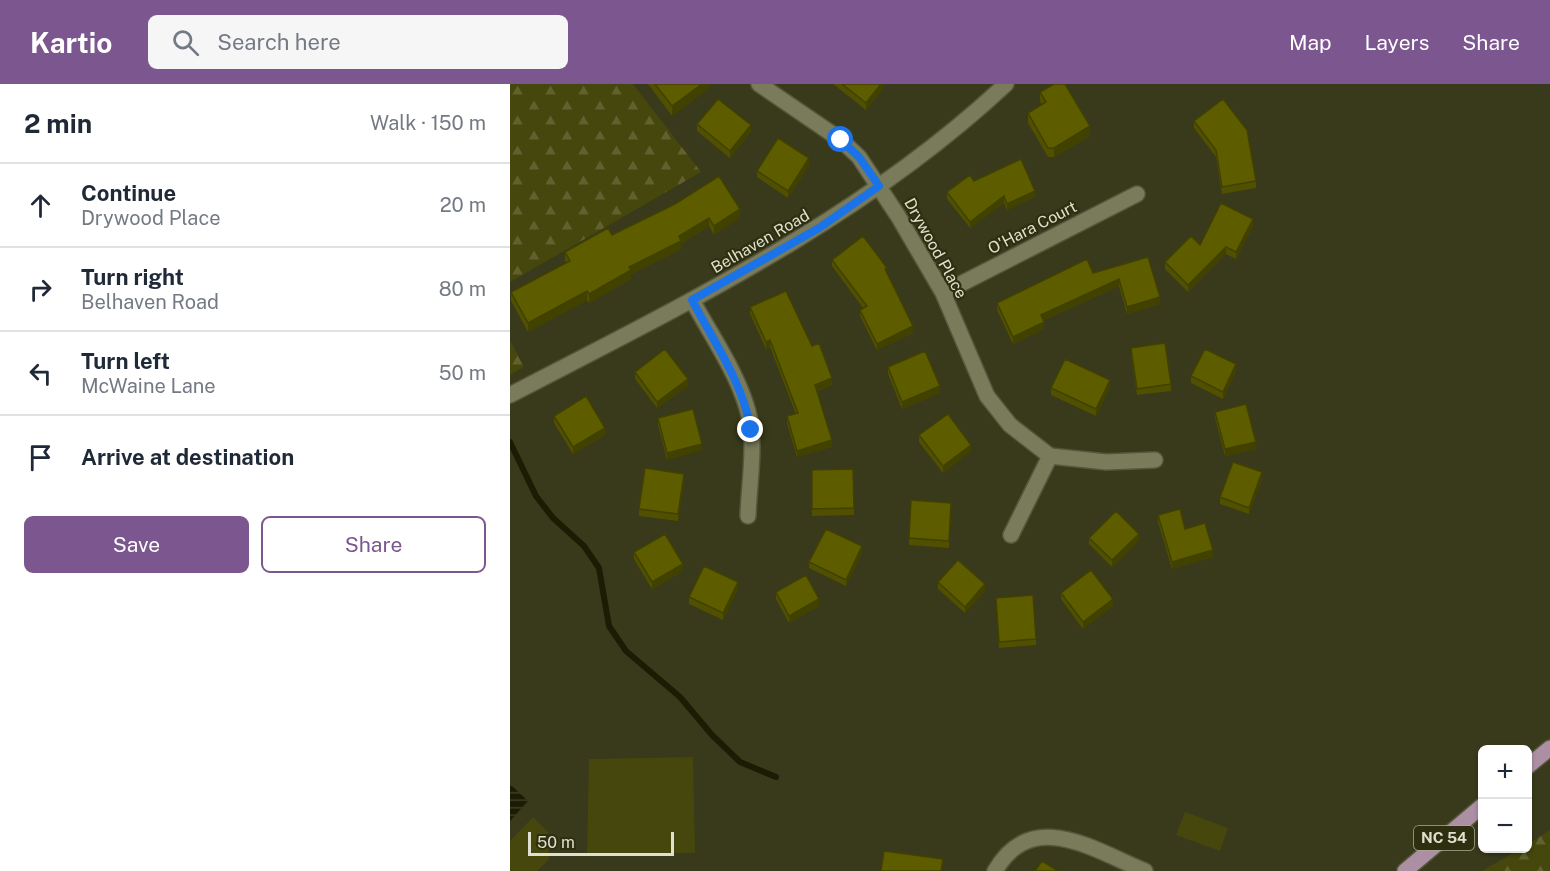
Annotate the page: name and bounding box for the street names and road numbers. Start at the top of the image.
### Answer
street label: Drywood Place [900,195,971,302]
street label: O'Hara Court [985,197,1080,258]
street label: Belhaven Road [708,206,813,277]
road number: NC 54 [1414,826,1474,850]

